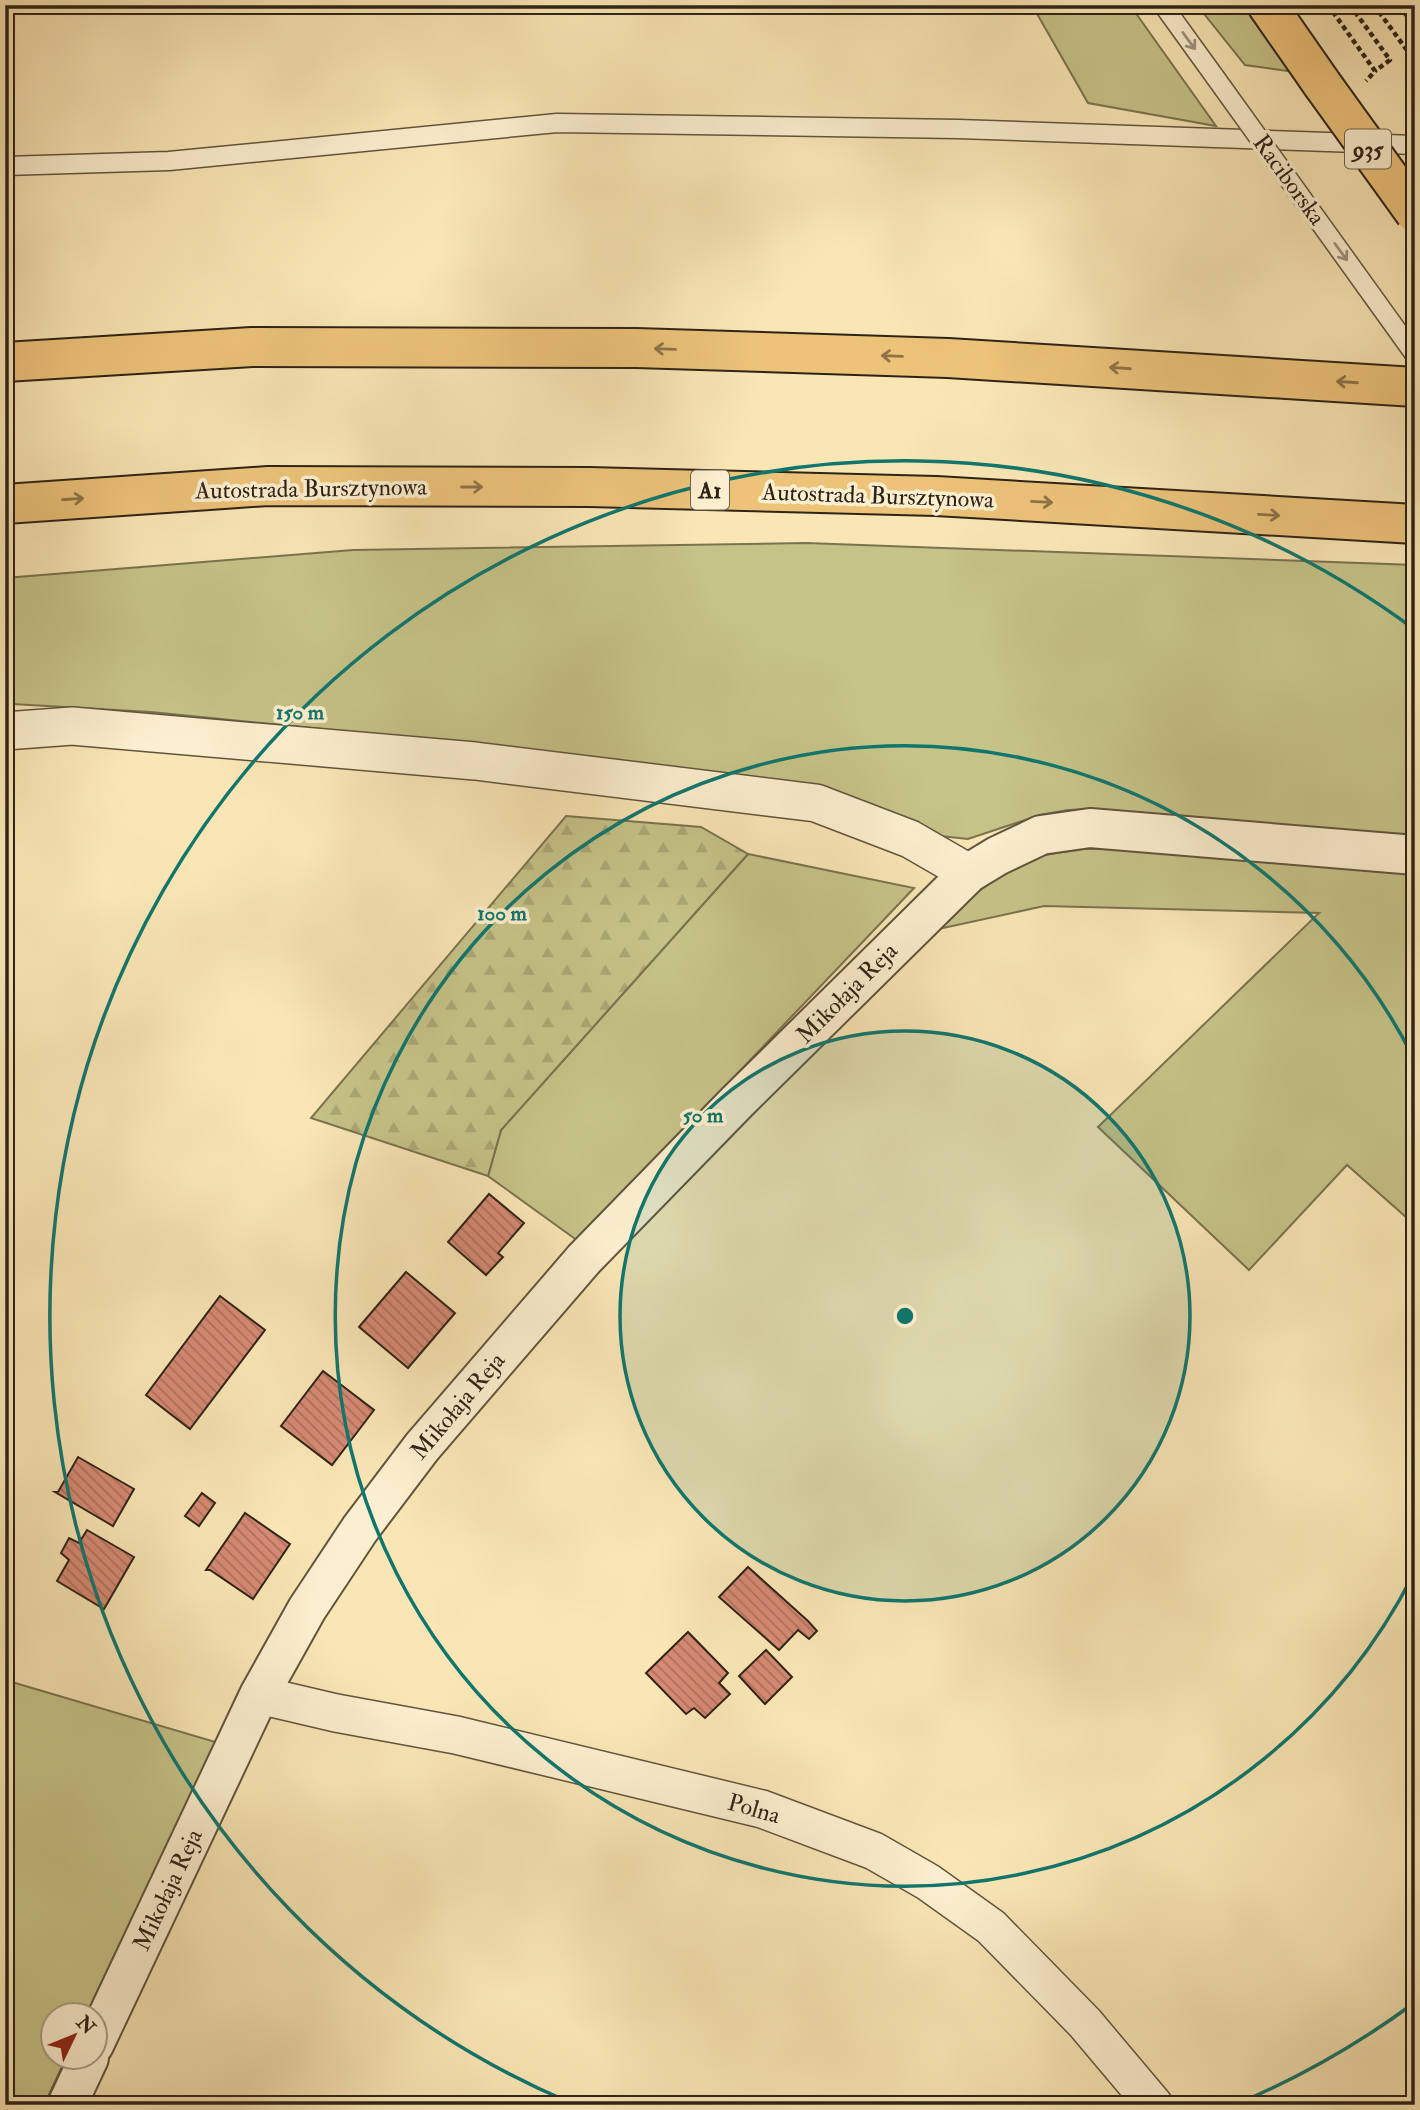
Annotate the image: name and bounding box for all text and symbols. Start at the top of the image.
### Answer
one-way arrow [1182,31,1196,50]
street label: Raciborska [1246,129,1333,232]
road number: 935 [1345,130,1391,168]
one-way arrow [1334,242,1348,261]
one-way arrow [654,342,677,355]
one-way arrow [881,349,904,362]
one-way arrow [1109,361,1131,374]
one-way arrow [1336,375,1358,388]
road number: A1 [691,470,729,510]
street label: Autostrada Bursztynowa [194,471,428,507]
street label: Autostrada Bursztynowa [761,476,996,516]
one-way arrow [460,480,483,494]
one-way arrow [62,492,84,505]
one-way arrow [1030,496,1053,509]
one-way arrow [1257,509,1280,522]
text: 150 m [276,699,325,726]
text: 100 m [477,900,528,927]
street label: Mikołaja Reja [790,935,905,1050]
text: 50 m [683,1102,724,1129]
centre of rings [893,1304,917,1328]
street label: Mikołaja Reja [404,1345,513,1466]
street label: Polna [724,1787,785,1832]
street label: Mikołaja Reja [126,1823,210,1956]
north arrow [38,2002,108,2072]
text: N [70,2010,101,2040]

